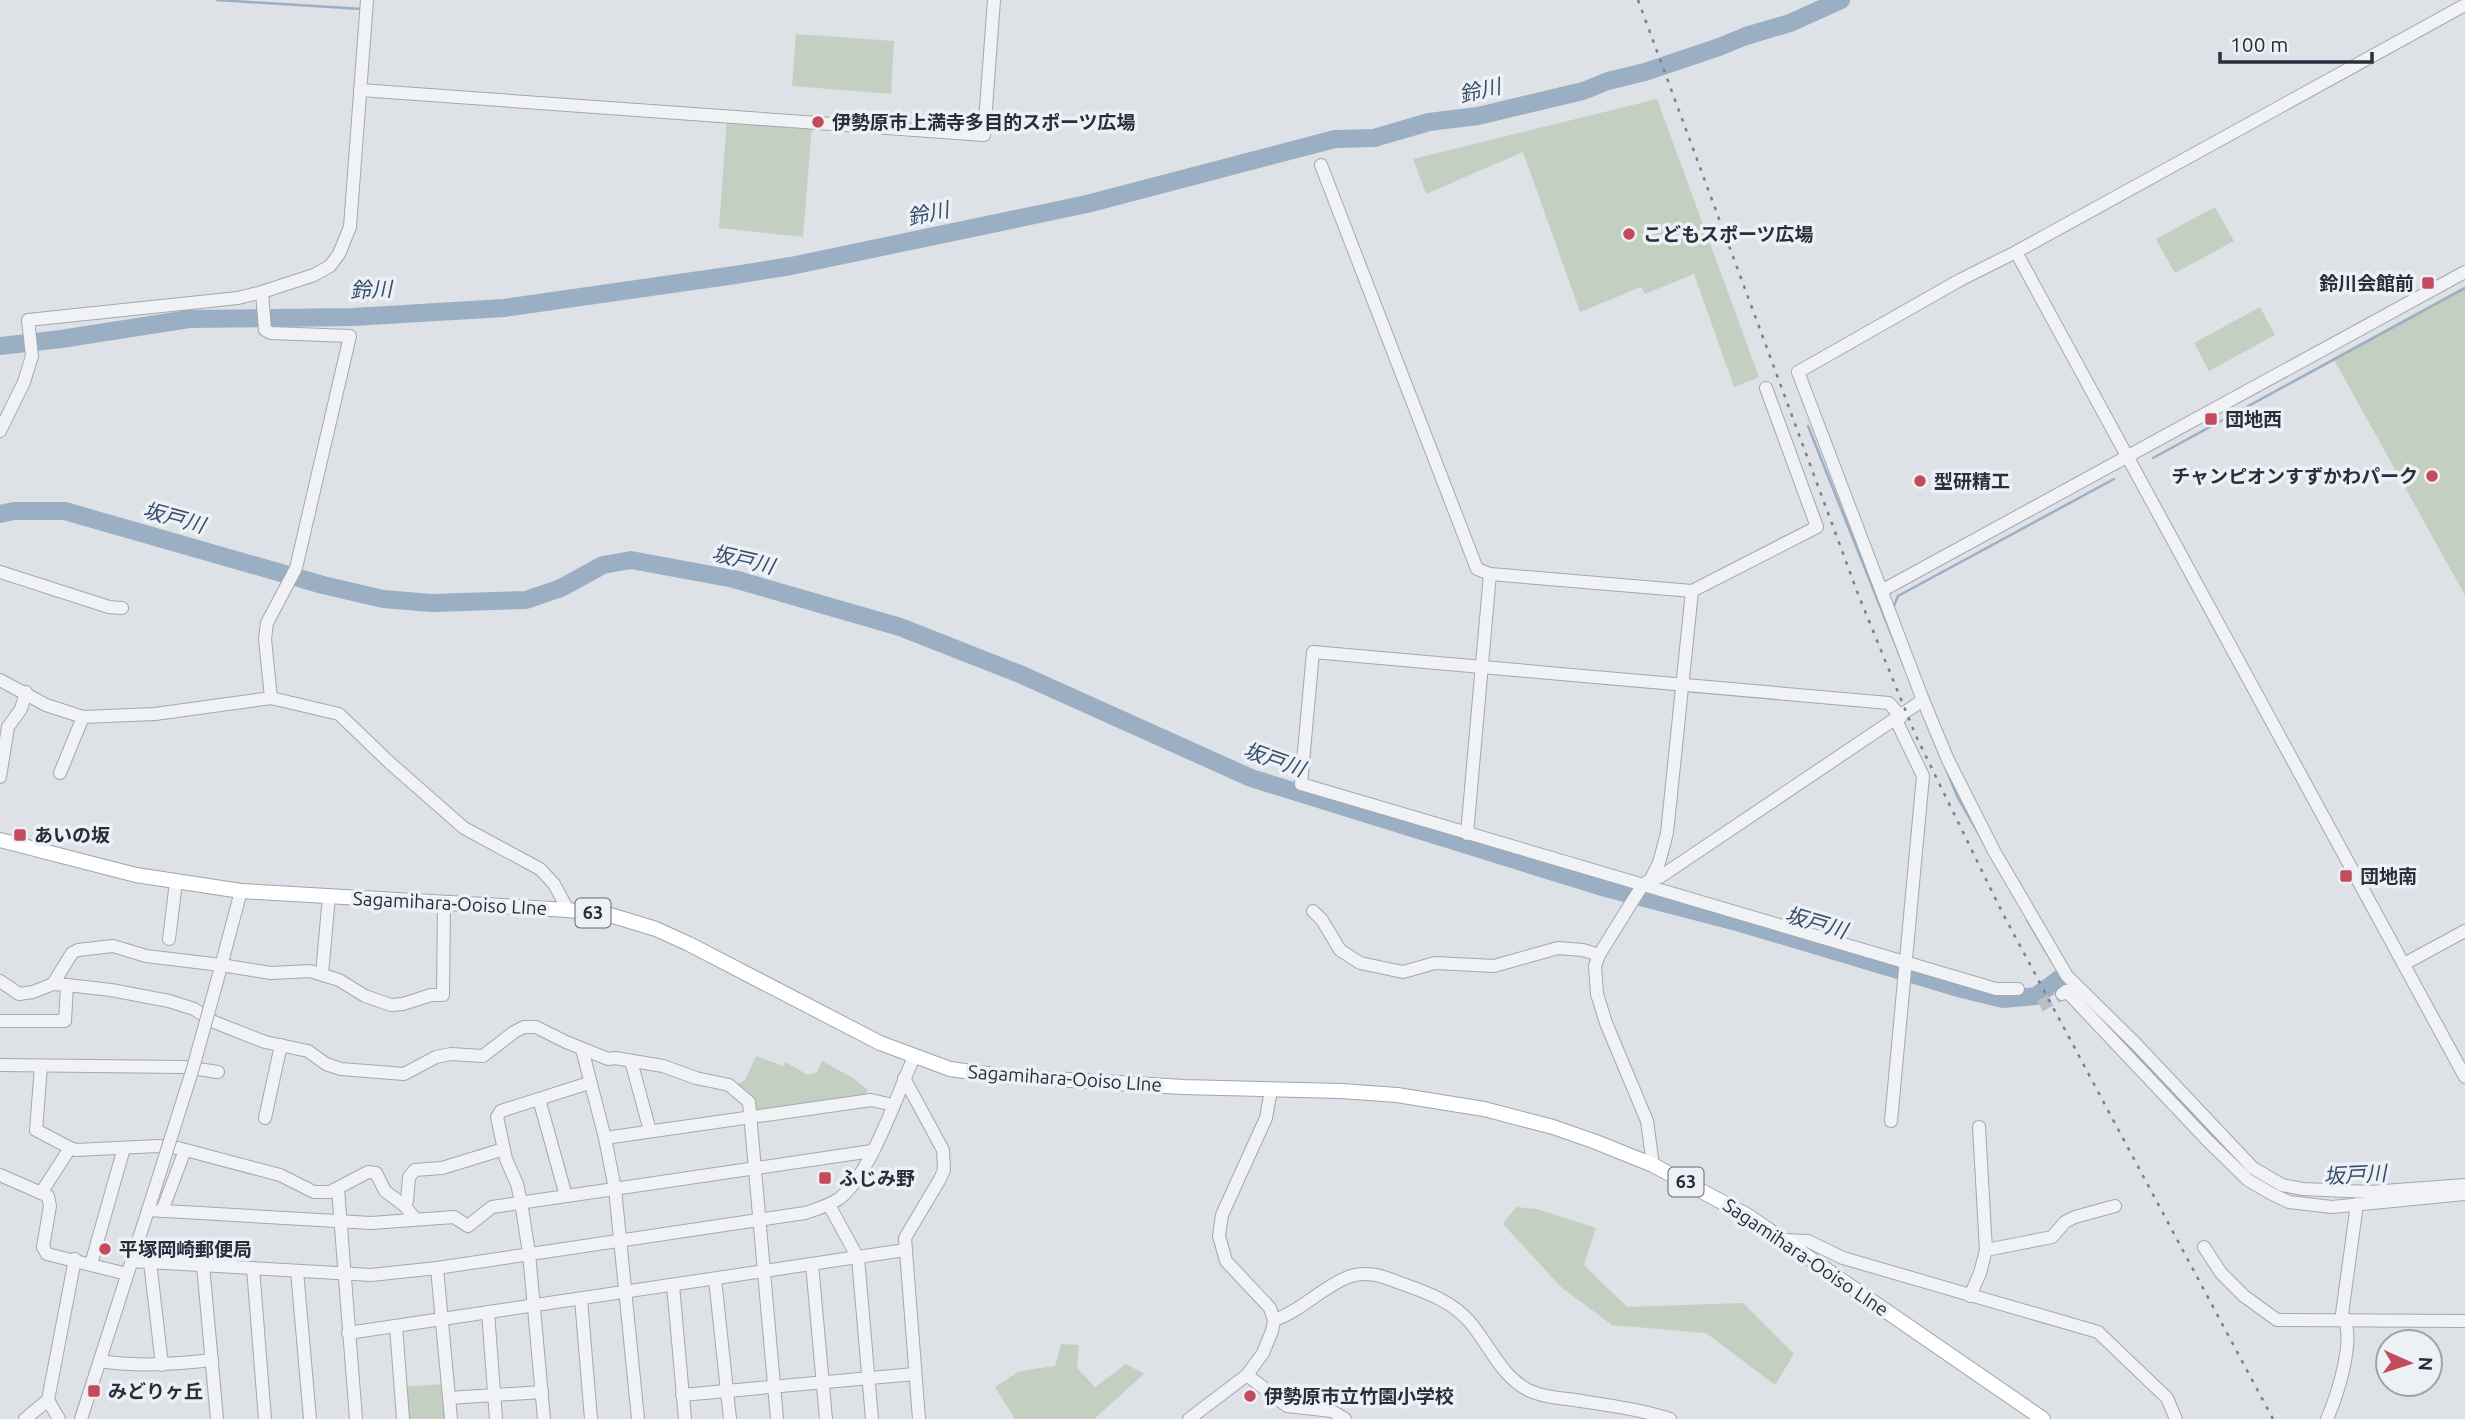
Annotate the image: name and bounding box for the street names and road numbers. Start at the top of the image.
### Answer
street label: Sagamihara-Ooiso LIne [352,887,548,919]
road number: 63 [576,898,610,928]
street label: Sagamihara-Ooiso LIne [967,1060,1163,1096]
road number: 63 [1668,1168,1704,1196]
street label: Sagamihara-Ooiso LIne [1719,1193,1893,1321]

